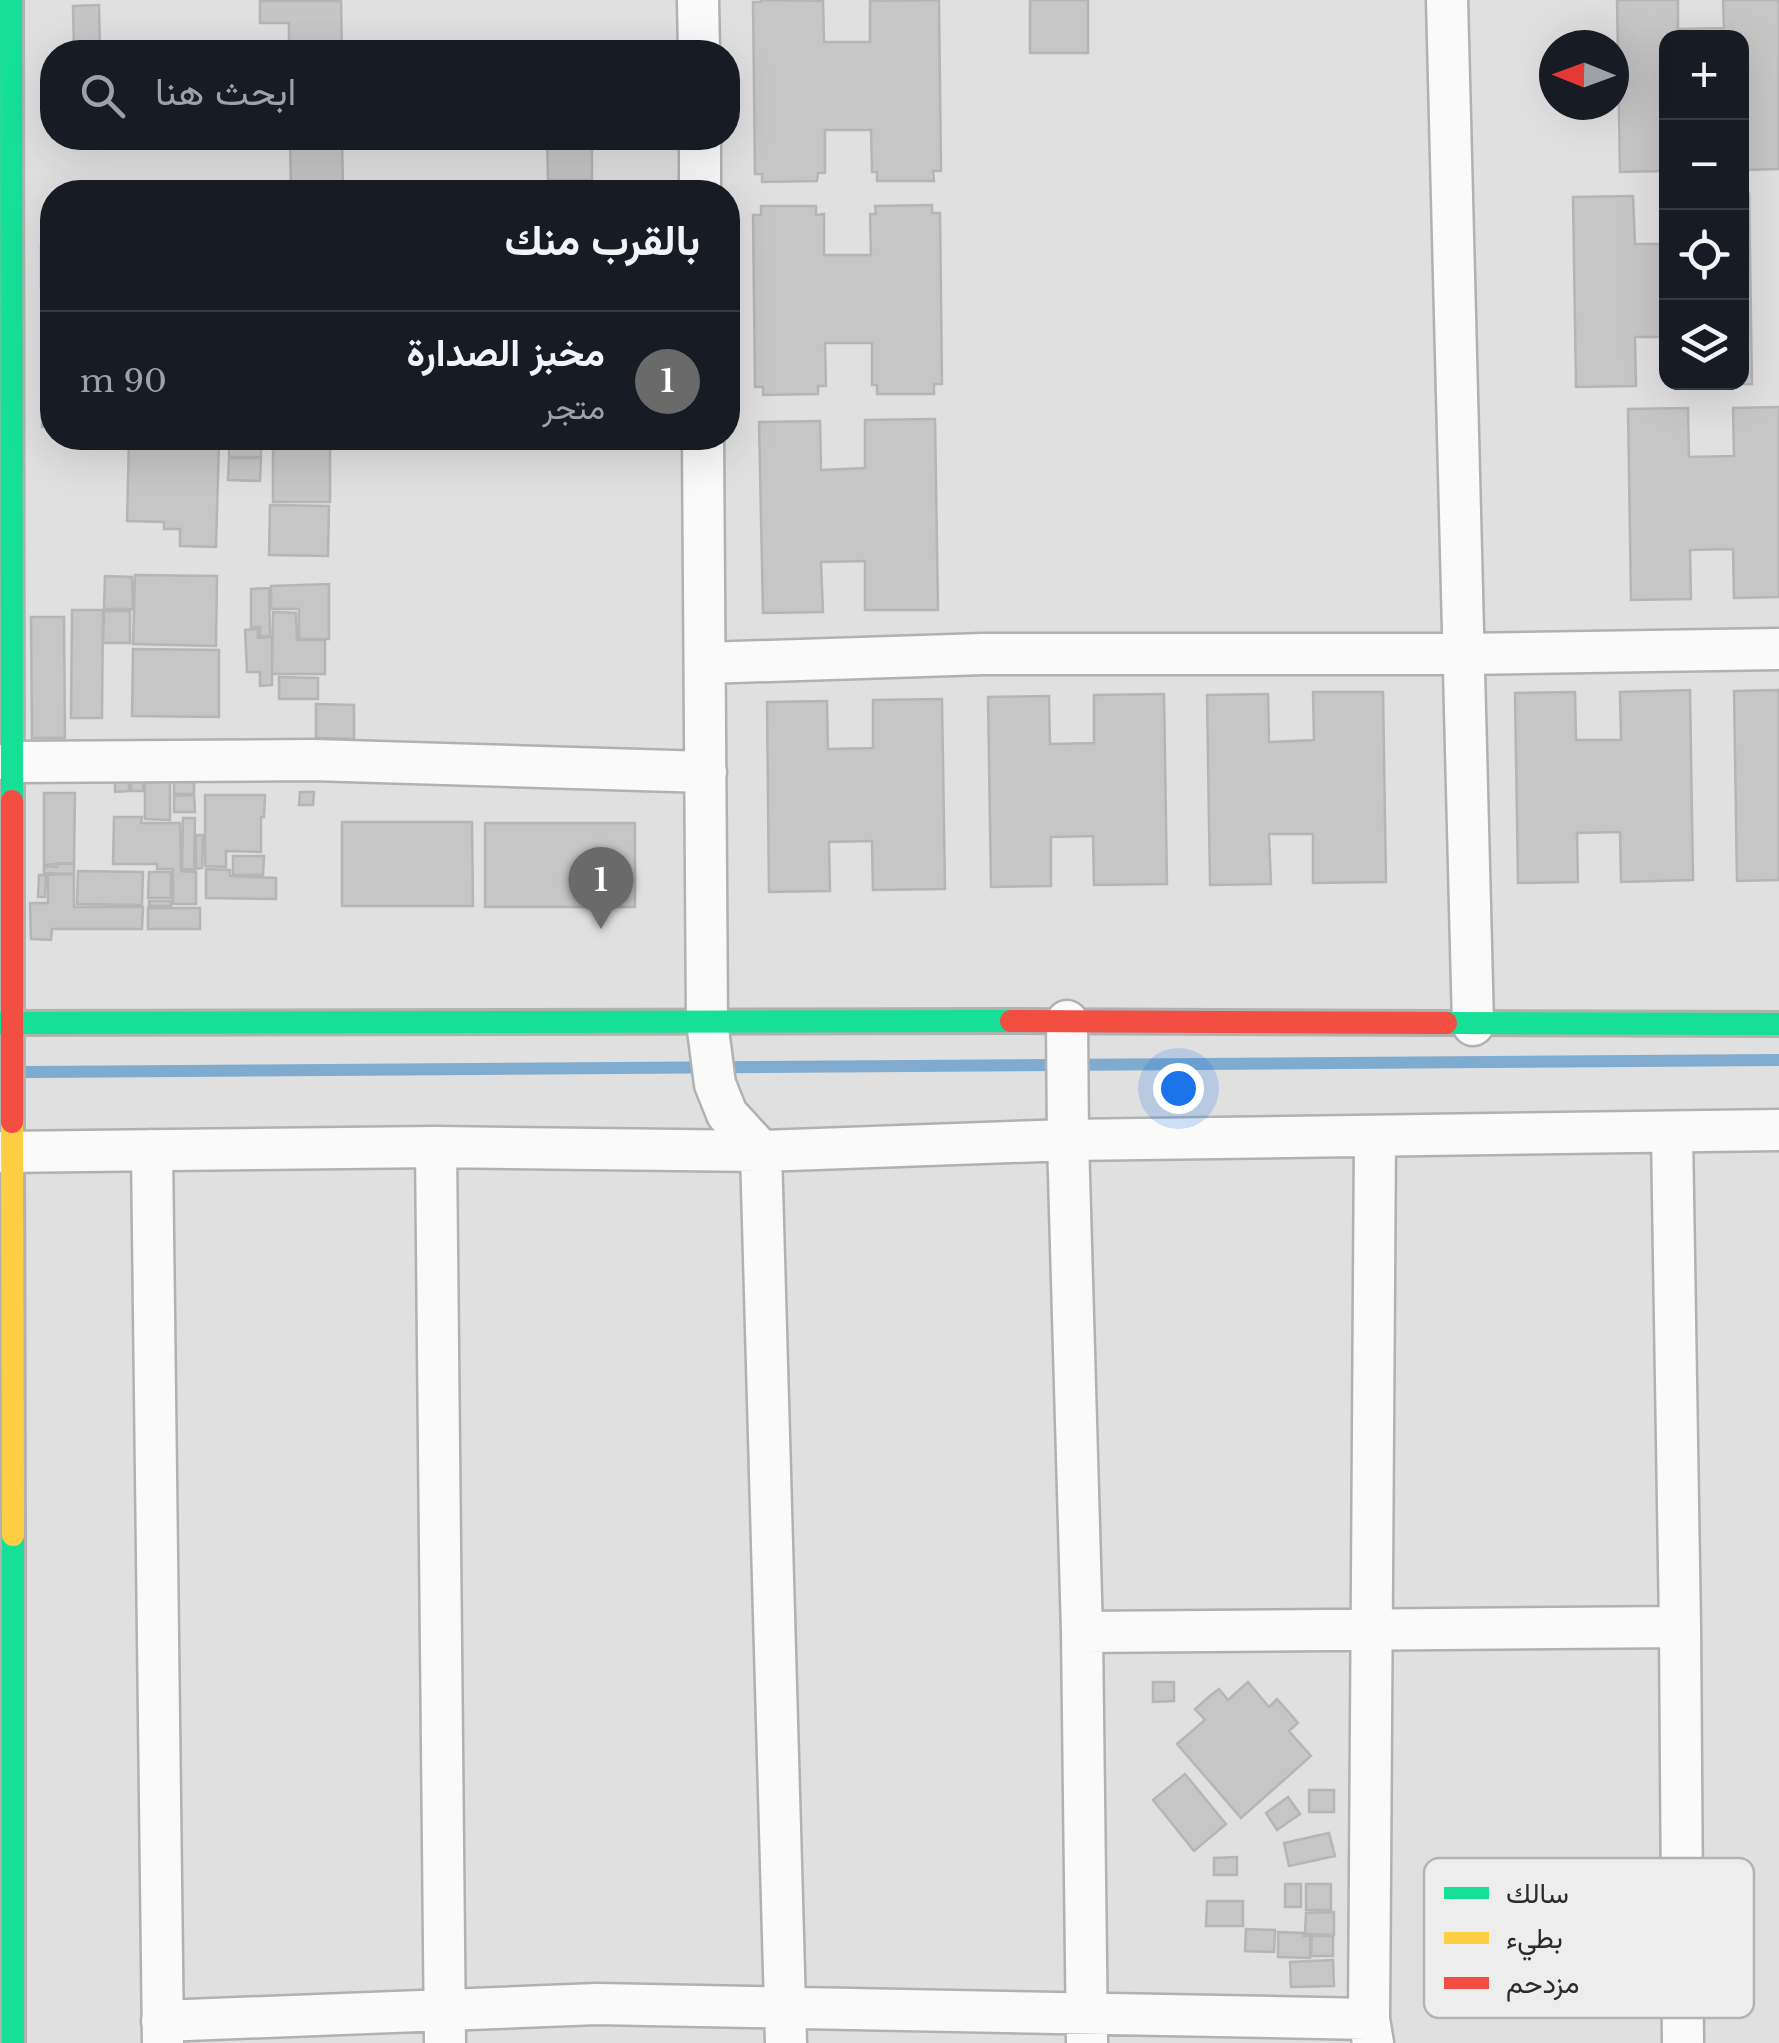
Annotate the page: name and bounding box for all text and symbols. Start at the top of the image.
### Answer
north arrow [1539,30,1629,120]
map controls [1659,30,1749,390]
button: + [1659,30,1749,120]
search box [40,40,740,150]
icon: search [75,68,130,123]
text: ابحث هنا [155,68,296,115]
button: − [1659,120,1749,210]
button: locate [1659,210,1749,300]
text: بالقرب منك [504,214,700,266]
button: layers [1659,300,1749,390]
text: مخبز الصدارة [406,329,605,376]
text: 90 m [80,361,167,401]
text: 1 [661,361,674,401]
text: متجر [542,388,605,428]
pin: 1 [568,846,634,929]
your location [1153,1063,1204,1114]
legend [1424,1858,1754,2018]
text: سالك [1506,1876,1569,1911]
text: بطيء [1506,1921,1563,1961]
text: مزدحم [1506,1966,1579,2002]

